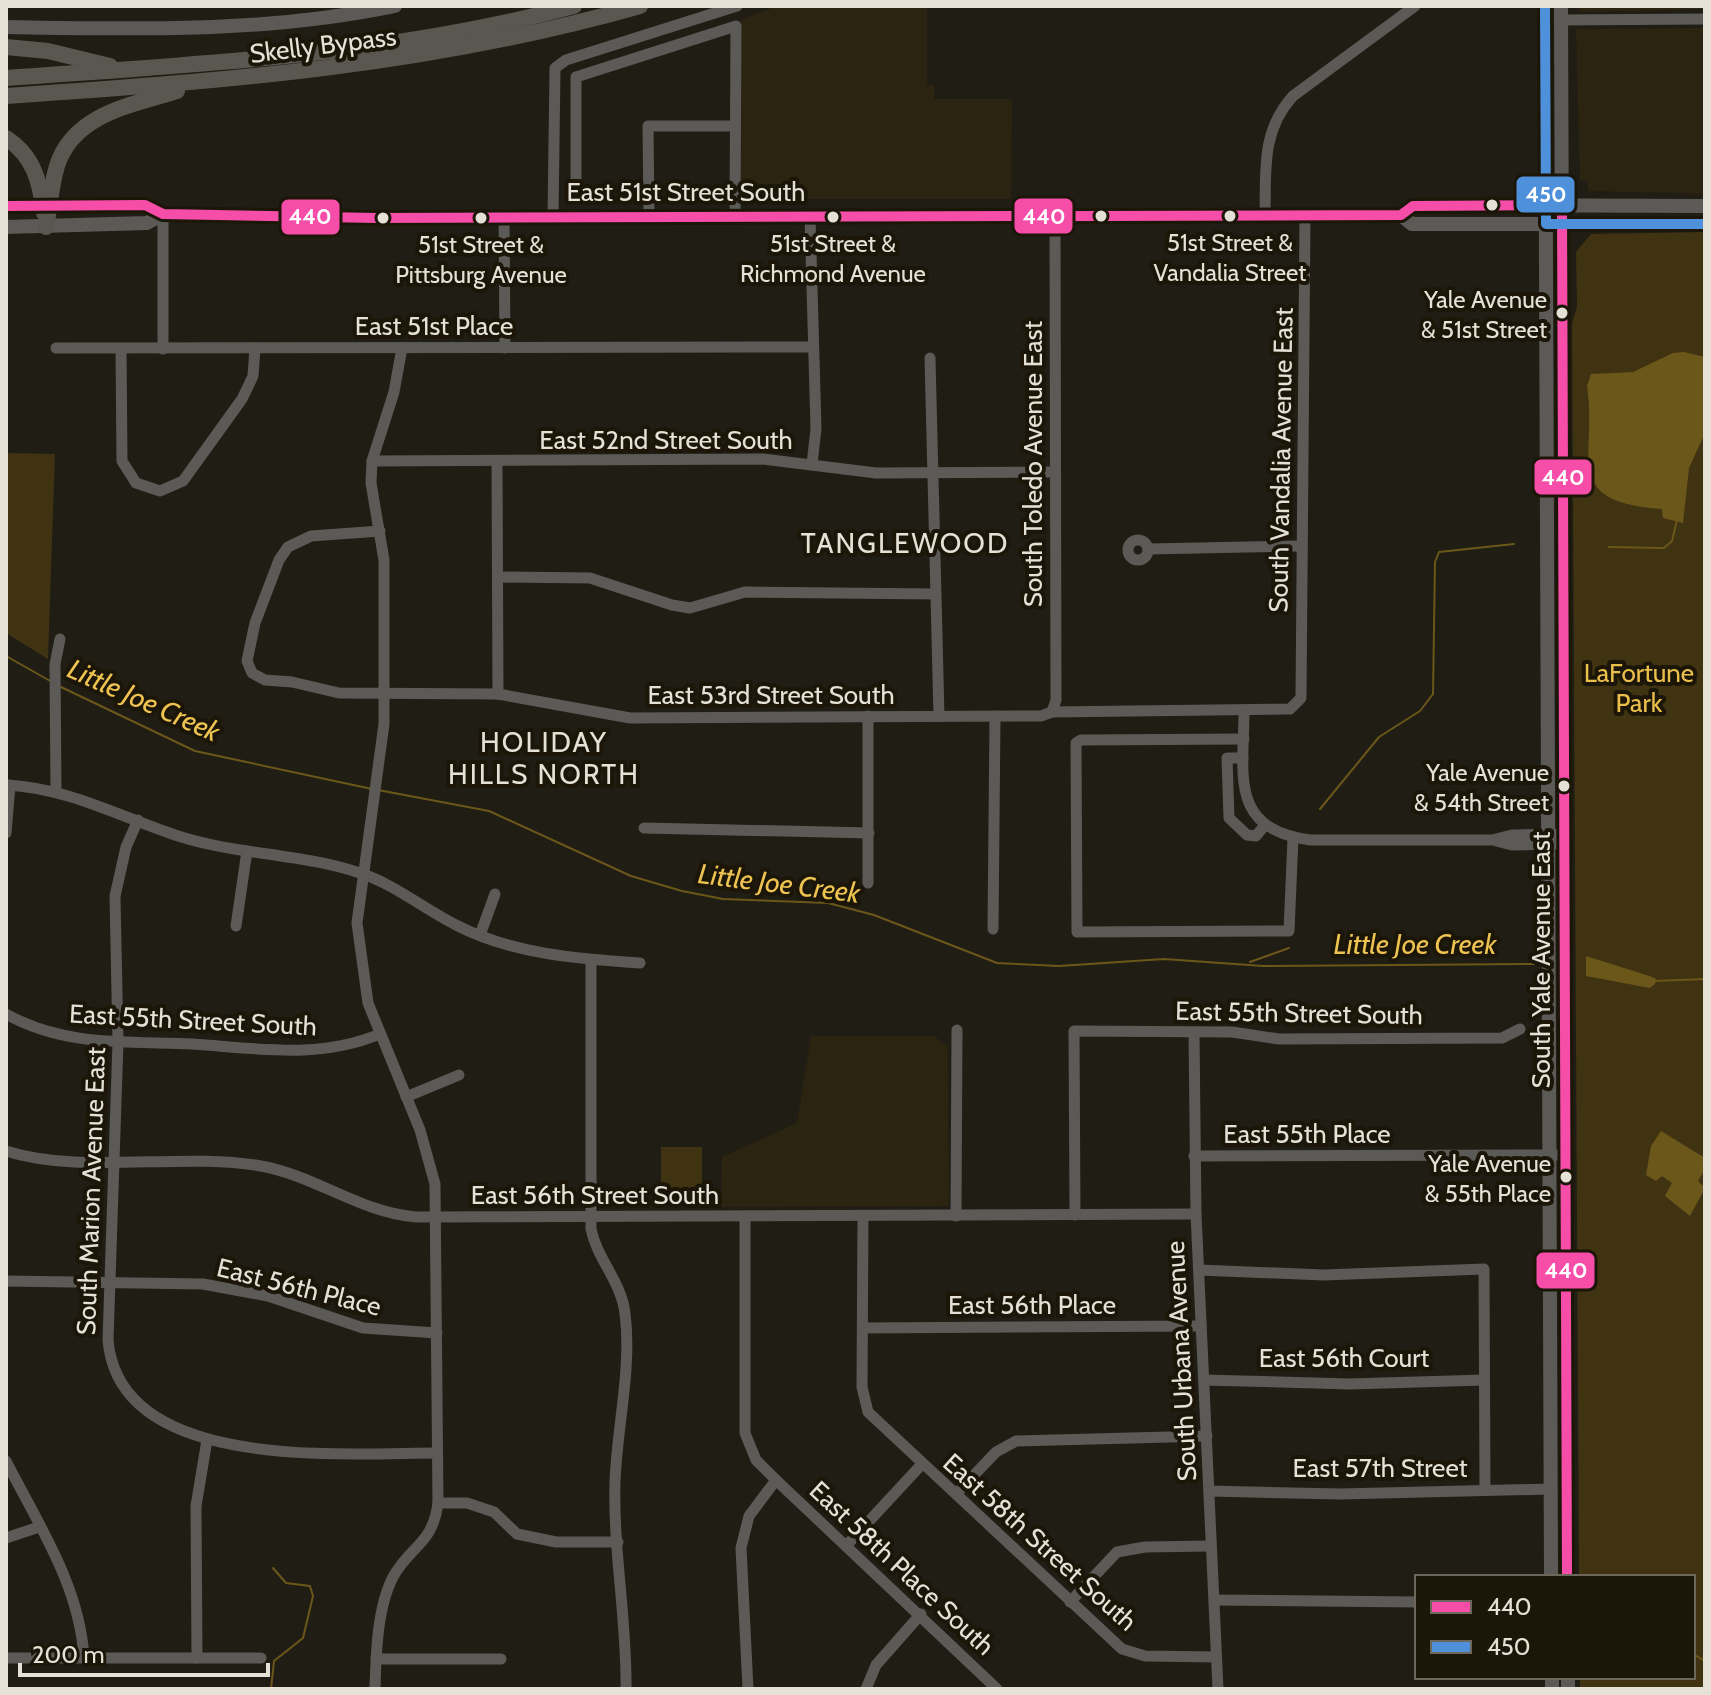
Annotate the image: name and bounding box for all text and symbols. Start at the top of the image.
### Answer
street label: Skelly Bypass [248,20,398,70]
line badge: 450 [1515,175,1576,214]
street label: East 51st Street South [567,176,805,208]
text: 450 [1525,181,1567,208]
line badge: 440 [1013,197,1074,235]
unlabelled marker [1484,197,1500,213]
line badge: 440 [280,198,341,236]
text: 440 [289,203,331,230]
text: 440 [1023,203,1065,230]
unlabelled marker [1093,208,1109,224]
marker: 51st Street & Vandalia Street [1222,208,1238,224]
marker: 51st Street & Richmond Avenue [825,209,841,225]
unlabelled marker [375,210,391,226]
marker: 51st Street & Pittsburg Avenue [473,210,489,226]
place label: 51st Street & Vandalia Street [1154,228,1306,287]
place label: 51st Street & Richmond Avenue [740,229,926,288]
place label: 51st Street & Pittsburg Avenue [395,230,567,289]
place label: Yale Avenue & 51st Street [1421,285,1547,344]
marker: Yale Avenue & 51st Street [1554,305,1570,321]
street label: South Vandalia Avenue East [1262,307,1300,613]
street label: East 51st Place [355,310,513,342]
street label: South Toledo Avenue East [1017,321,1049,607]
street label: East 52nd Street South [539,424,793,456]
line badge: 440 [1533,458,1593,496]
text: 440 [1542,464,1584,491]
district label: TANGLEWOOD [801,526,1009,560]
water label: Little Joe Creek [63,651,226,749]
park label: LaFortune Park [1584,657,1694,719]
street label: East 53rd Street South [647,679,895,711]
district label: HOLIDAY HILLS NORTH [448,725,640,791]
place label: Yale Avenue & 54th Street [1414,758,1549,817]
marker: Yale Avenue & 54th Street [1556,778,1572,794]
street label: South Yale Avenue East [1525,831,1557,1089]
water label: Little Joe Creek [696,856,863,910]
water label: Little Joe Creek [1334,927,1497,961]
street label: East 55th Street South [1175,995,1423,1031]
street label: East 55th Street South [68,998,318,1042]
street label: South Marion Avenue East [70,1046,112,1336]
street label: East 55th Place [1223,1118,1391,1150]
place label: Yale Avenue & 55th Place [1425,1149,1551,1208]
marker: Yale Avenue & 55th Place [1558,1169,1574,1185]
street label: East 56th Street South [471,1179,719,1211]
street label: South Urbana Avenue [1159,1240,1203,1482]
street label: East 56th Place [214,1251,384,1323]
line badge: 440 [1535,1251,1596,1290]
text: 440 [1545,1257,1587,1284]
street label: East 56th Place [948,1289,1116,1321]
street label: East 56th Court [1259,1342,1429,1374]
street label: East 58th Street South [937,1447,1143,1637]
street label: East 57th Street [1293,1452,1468,1484]
street label: East 58th Place South [803,1474,1001,1662]
legend [1415,1575,1695,1679]
text: 440 [1487,1592,1532,1621]
scale bar [20,1627,268,1677]
text: 450 [1487,1632,1531,1661]
text: 200 m [32,1640,105,1669]

